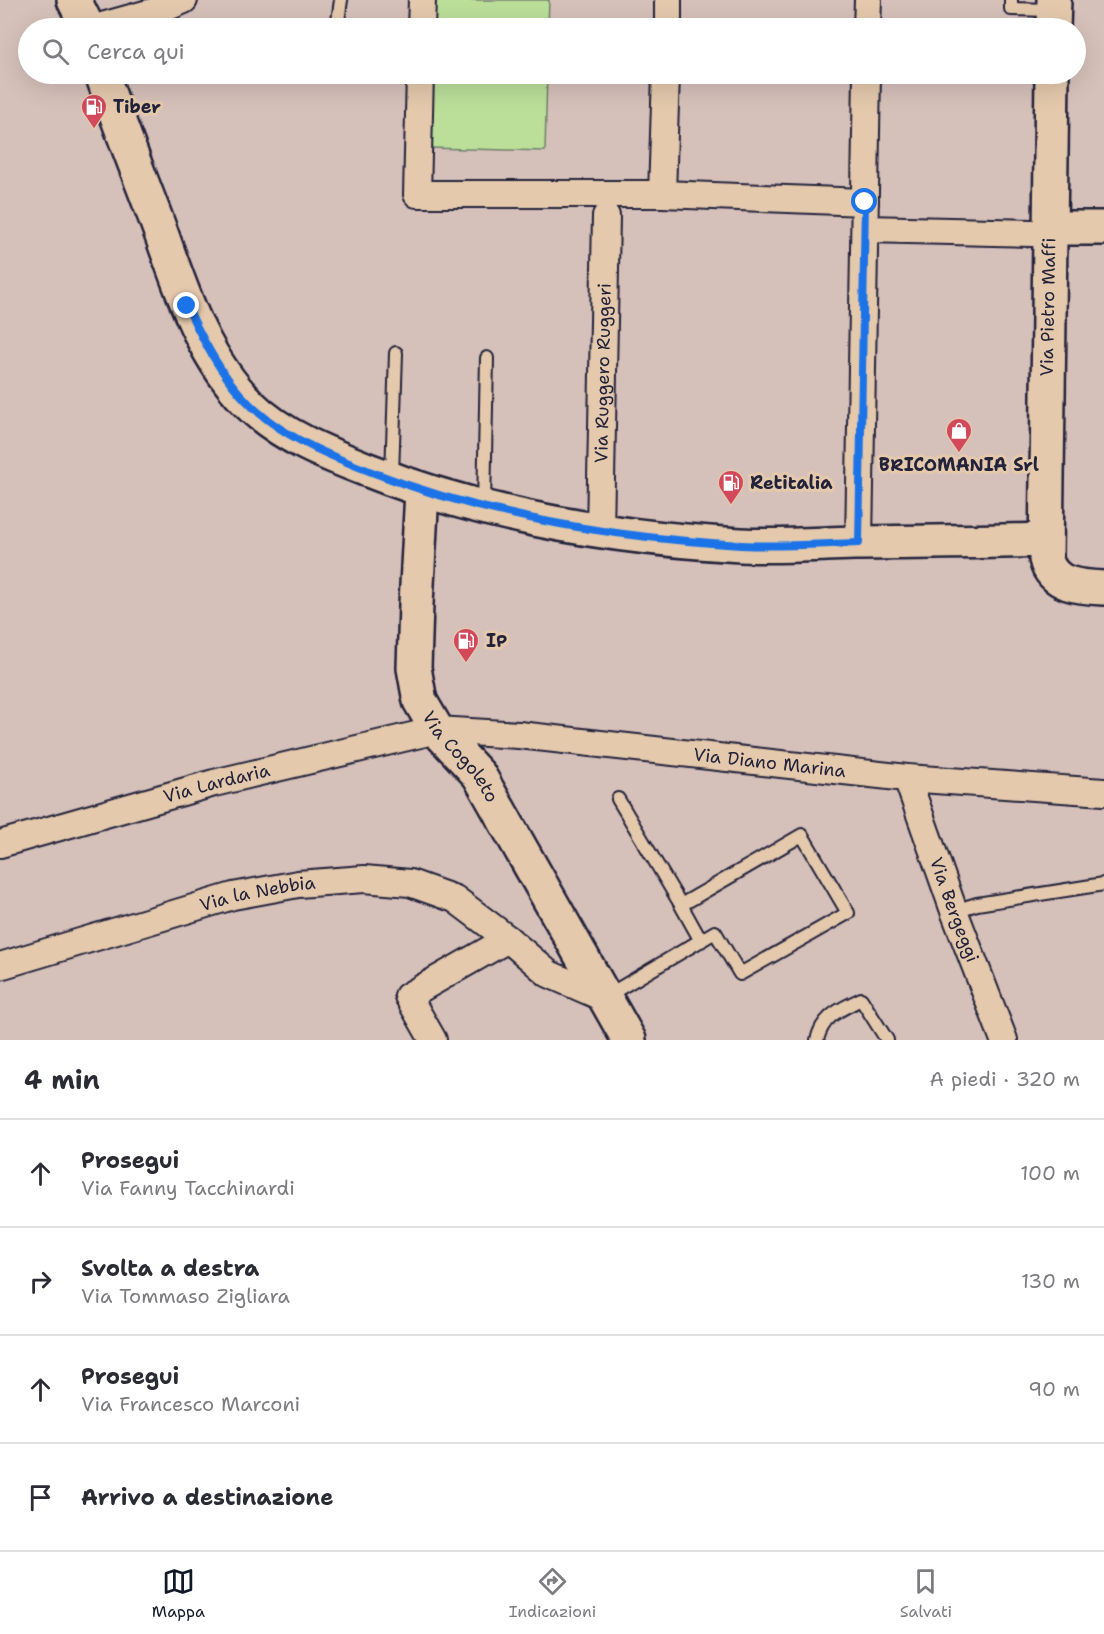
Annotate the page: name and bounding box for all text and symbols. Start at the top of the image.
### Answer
search box [18,18,1086,84]
icon: search [39,35,72,68]
text: Cerca qui [87,37,185,66]
fuel station icon: Tiber [79,92,109,130]
place label: Tiber [113,95,161,119]
route start [851,188,877,214]
street label: Via Pietro Maffi [1035,237,1061,377]
street label: Via Ruggero Ruggeri [589,283,617,463]
route end [173,292,199,318]
shop icon: BRICOMANIA Srl [944,416,974,454]
place label: BRICOMANIA Srl [879,453,1039,477]
fuel station icon: Retitalia [716,468,746,506]
place label: Retitalia [750,471,833,495]
fuel station icon: IP [451,626,481,664]
place label: IP [486,629,507,653]
street label: Via Cogoleto [417,707,504,807]
street label: Via Diano Marina [692,742,847,783]
street label: Via Lardaria [161,758,272,809]
street label: Via Bergeggi [924,854,985,966]
street label: Via la Nebbia [197,871,316,917]
text: 4 min [24,1062,100,1097]
text: A piedi · 320 m [930,1066,1080,1092]
text: Prosegui [81,1146,179,1175]
icon: ahead [24,1157,57,1190]
text: 100 m [1020,1160,1080,1186]
text: Via Fanny Tacchinardi [81,1175,295,1201]
text: Svolta a destra [81,1254,259,1283]
icon: right [24,1265,57,1298]
text: 130 m [1021,1268,1080,1294]
text: Via Tommaso Zigliara [81,1283,290,1309]
text: Prosegui [81,1362,179,1391]
icon: ahead [24,1373,57,1406]
text: 90 m [1028,1376,1080,1402]
text: Via Francesco Marconi [81,1391,300,1417]
icon: arrive [24,1481,57,1514]
text: Arrivo a destinazione [81,1483,333,1512]
tab: Mappa [152,1565,205,1622]
tab: Indicazioni [509,1565,596,1622]
tab: Salvati [900,1565,952,1622]

